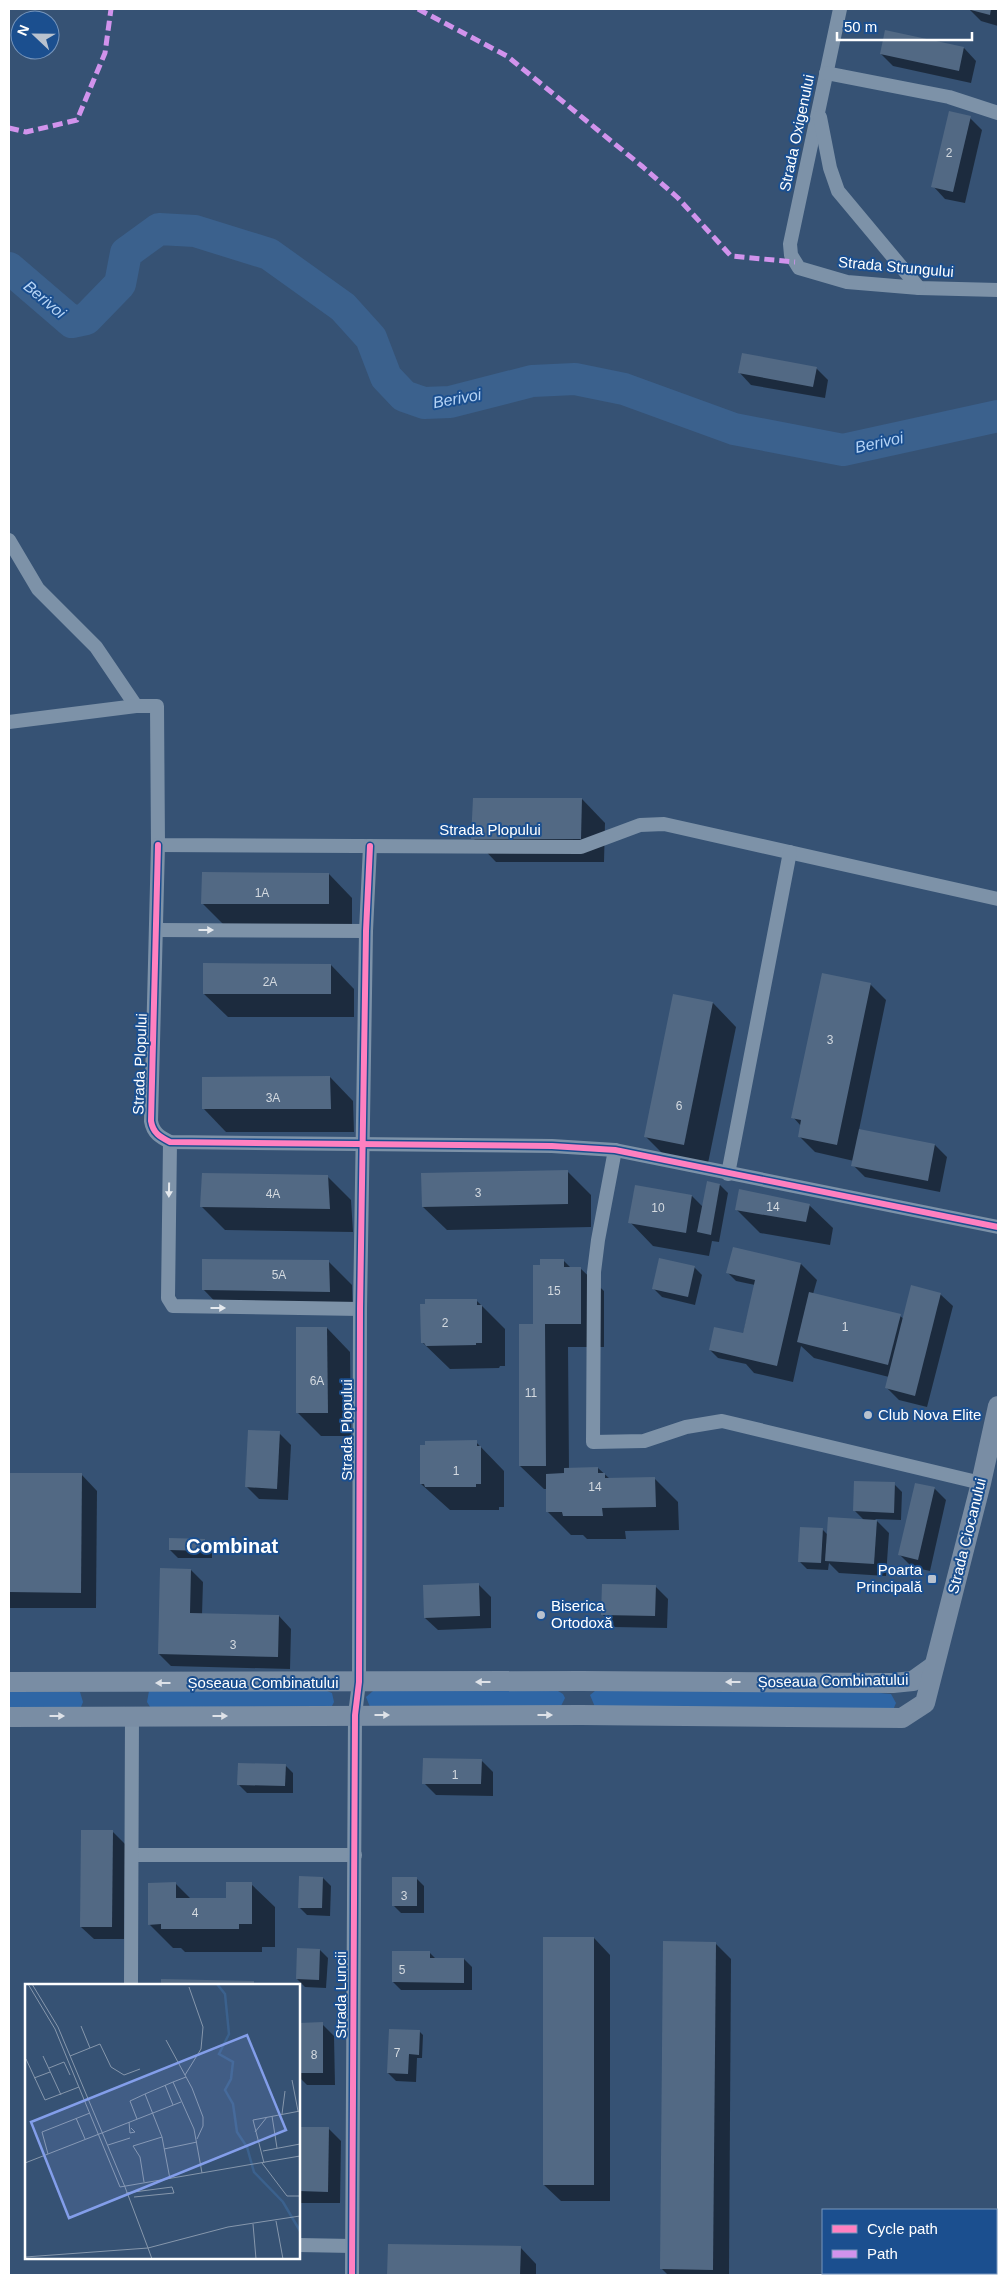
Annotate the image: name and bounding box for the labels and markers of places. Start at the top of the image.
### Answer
place label: Club Nova Elite [878,1406,981,1423]
marker: Club Nova Elite [862,1409,874,1421]
place label: Poarta Principală [856,1561,923,1595]
marker: Poarta Principală [926,1573,938,1585]
place label: Biserica Ortodoxă [551,1597,613,1631]
marker: Biserica Ortodoxă [535,1609,547,1621]

